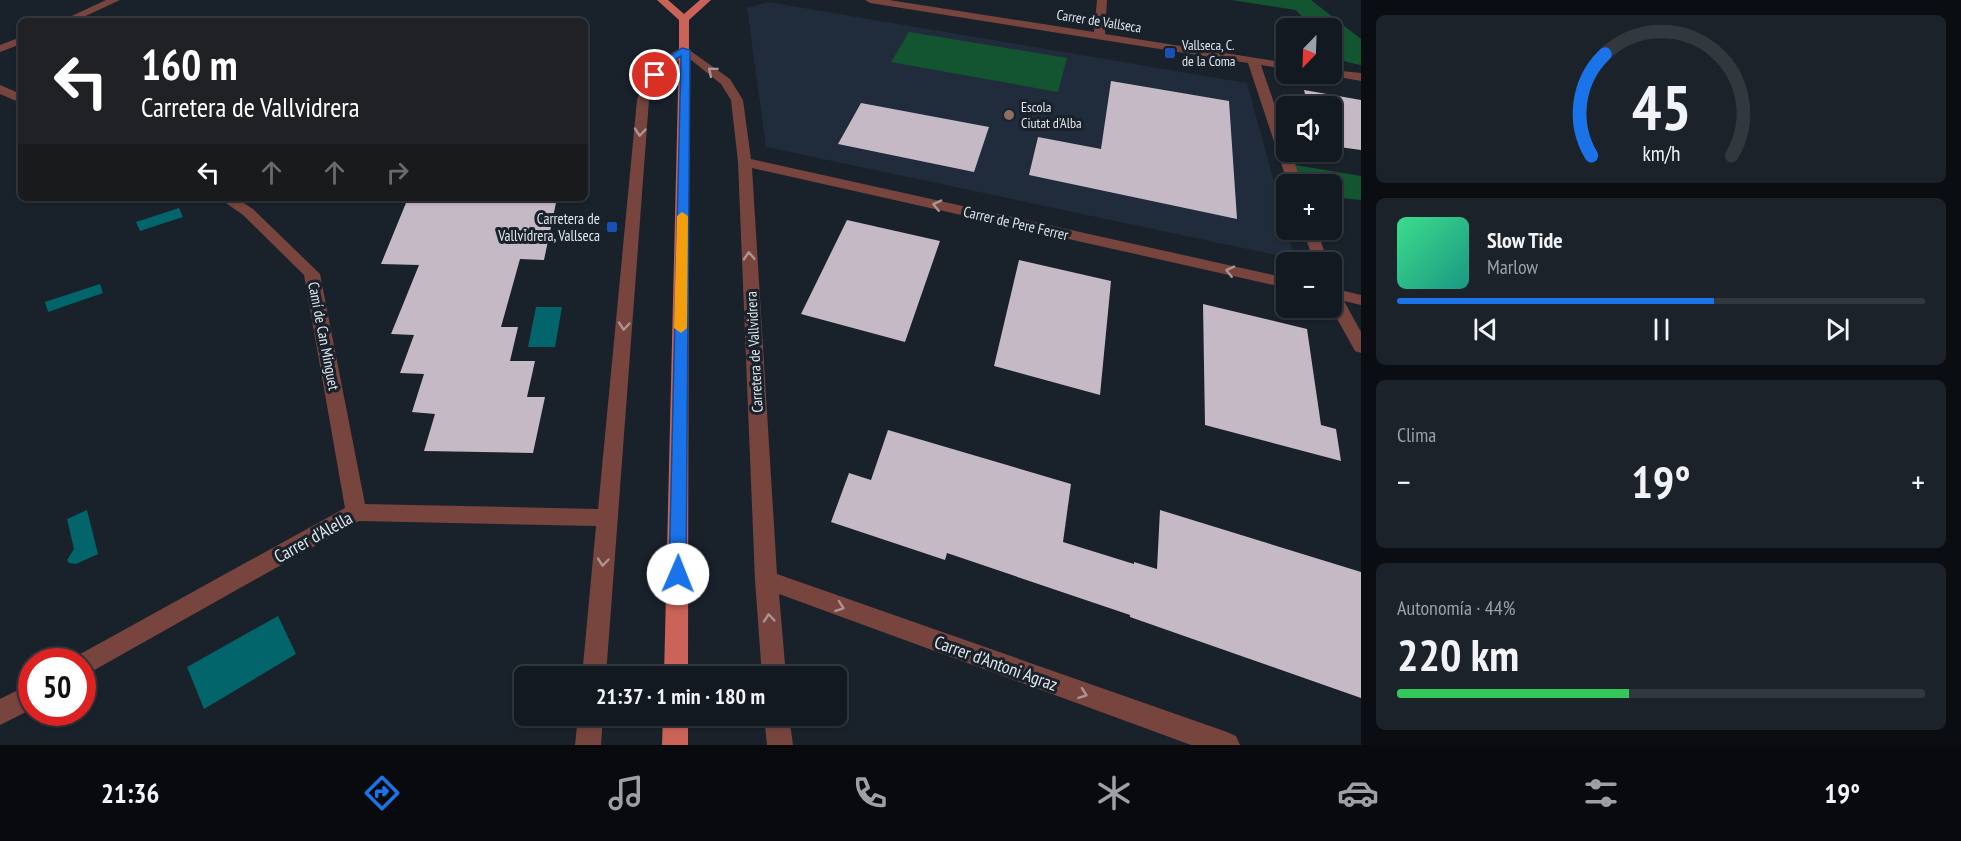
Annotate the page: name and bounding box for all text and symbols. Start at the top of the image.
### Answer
street label: Carrer de Vallseca [1055,5,1143,37]
north arrow [1276,18,1342,84]
map controls [1276,18,1342,318]
place label: Vallseca, C. de la Coma [1181,36,1235,70]
text: 160 m [141,37,238,92]
icon: left [42,42,120,120]
marker: Vallseca, C. de la Coma [1163,46,1177,60]
pin [629,49,680,100]
icon: arrive [638,58,671,91]
text: 45 [1631,66,1691,147]
one-way arrow [708,67,719,78]
text: Carretera de Vallvidrera [141,90,360,124]
button: sound [1276,96,1342,162]
place label: Escola Ciutat d'Alba [1021,98,1082,132]
marker: Escola Ciutat d'Alba [1002,108,1016,122]
one-way arrow [634,127,647,136]
text: km/h [1642,139,1680,167]
icon: left [192,156,225,189]
icon: ahead [255,156,288,189]
icon: ahead [318,156,351,189]
icon: right [381,156,414,189]
button: + [1276,174,1342,240]
one-way arrow [932,199,942,212]
street label: Carrer de Pere Ferrer [962,202,1071,245]
place label: Carretera de Vallvidrera, Vallseca [497,209,600,245]
marker: Carretera de Vallvidrera, Vallseca [605,220,619,234]
text: Slow Tide [1487,226,1563,254]
one-way arrow [743,251,756,260]
button: − [1276,252,1342,318]
text: Marlow [1487,254,1538,280]
one-way arrow [1225,265,1235,278]
street label: Camí de Can Minguet [304,280,344,392]
street label: Carretera de Vallvidrera [741,291,767,413]
icon: previous [1469,313,1502,346]
icon: pause [1645,313,1678,346]
icon: next [1821,313,1854,346]
one-way arrow [618,322,631,331]
text: Clima [1397,422,1436,448]
text: 19° [1631,452,1691,510]
text: − [1397,460,1411,503]
text: + [1911,460,1925,503]
street label: Carrer d'Alella [270,506,356,568]
position arrow [646,542,710,606]
one-way arrow [597,558,610,567]
text: Autonomía · 44% [1397,595,1515,621]
one-way arrow [835,600,845,613]
one-way arrow [763,614,776,623]
text: 220 km [1397,625,1519,683]
street label: Carrer d'Antoni Agraz [931,630,1061,696]
speed limit sign: 50 [18,648,96,726]
text: 21:37 · 1 min · 180 m [596,682,765,710]
one-way arrow [1078,686,1088,699]
icon: directions [361,772,403,814]
icon: music [605,772,647,814]
icon: phone [849,772,891,814]
icon: climate [1093,772,1135,814]
icon: car [1337,772,1379,814]
icon: filters [1580,772,1622,814]
text: 21:36 [101,776,159,810]
text: 19° [1824,776,1860,810]

